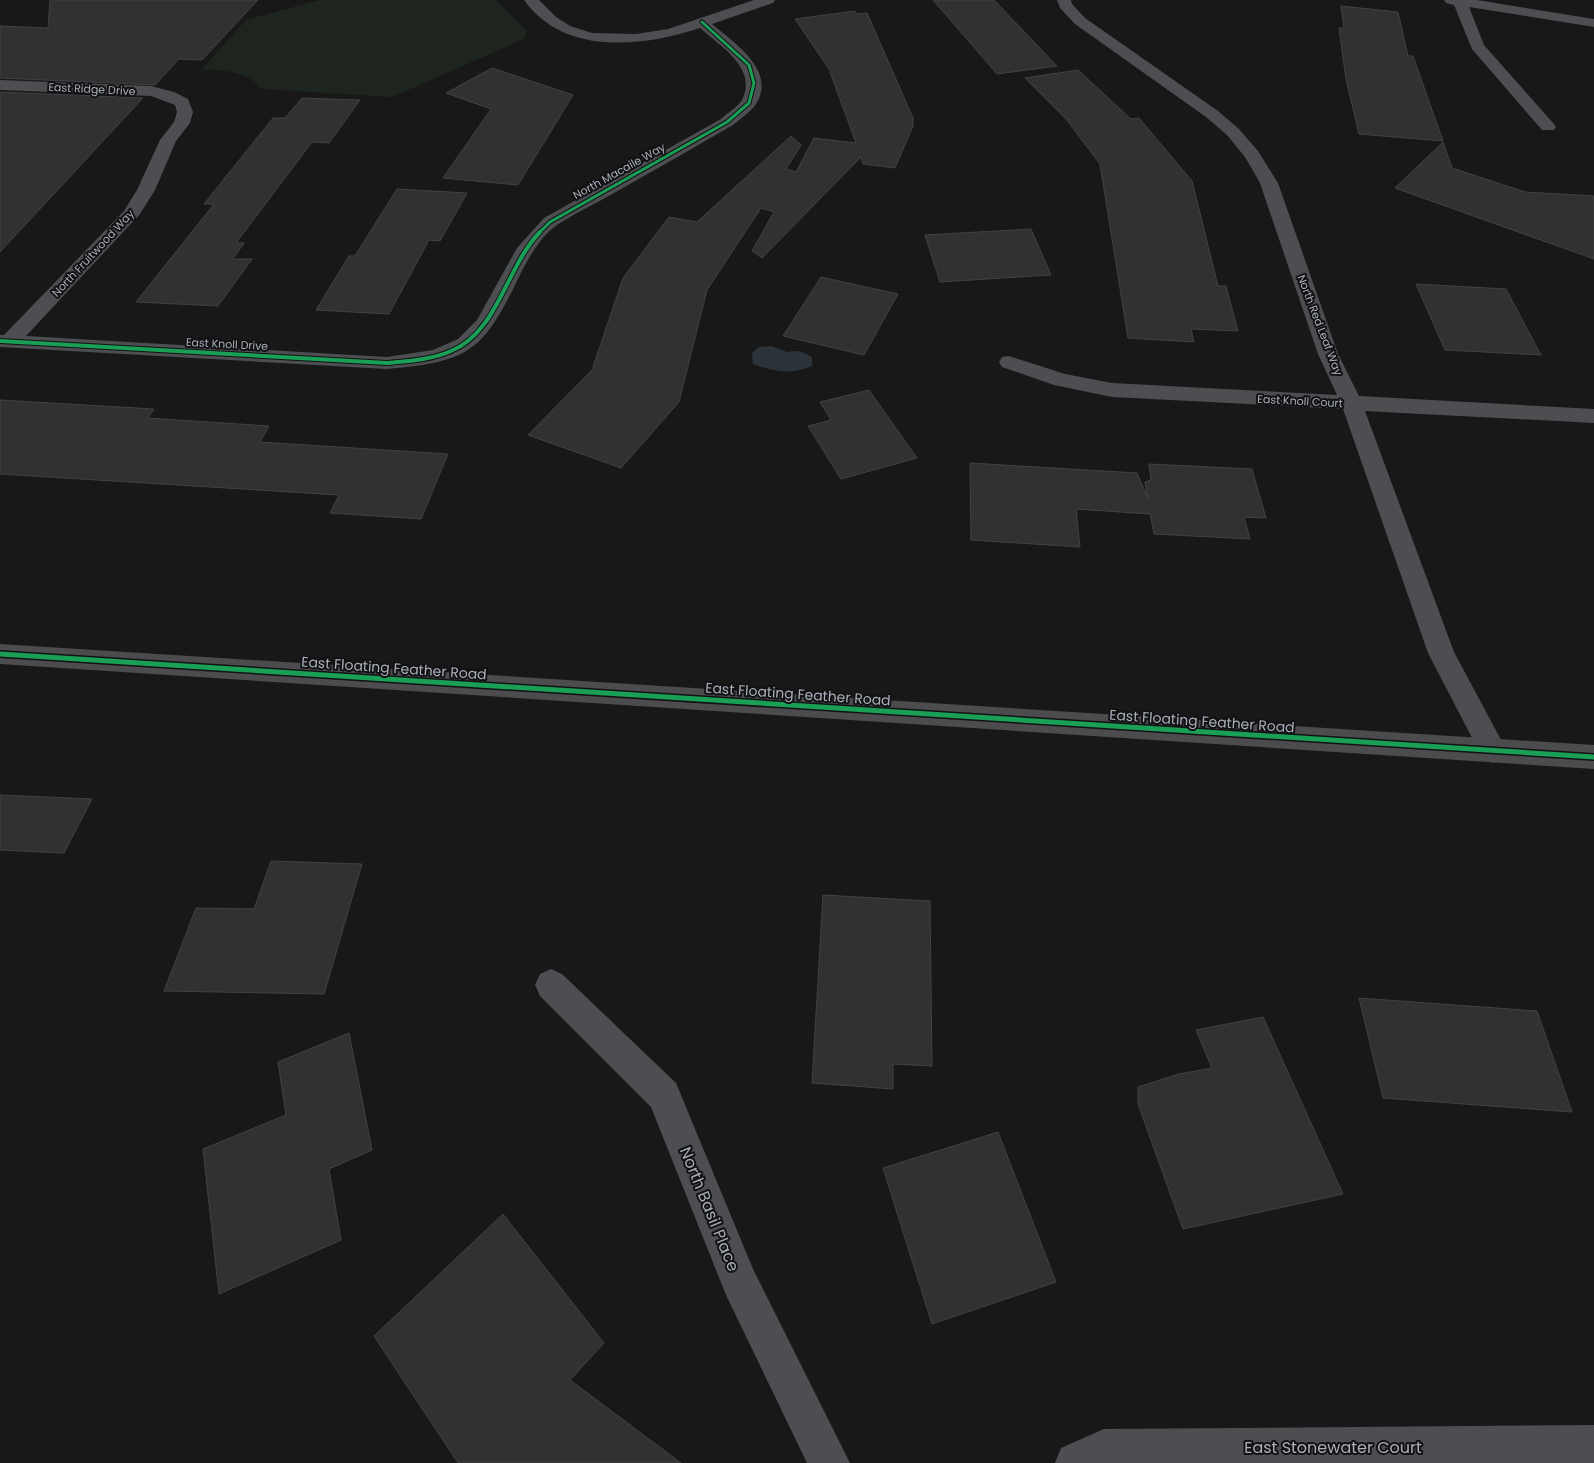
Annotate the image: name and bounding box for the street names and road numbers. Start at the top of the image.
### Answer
street label: East Ridge Drive [48,79,136,99]
street label: North Macaile Way [570,139,669,203]
street label: North Fruitwood Way [48,205,138,300]
street label: North Red Leaf Way [1293,272,1347,378]
street label: East Knoll Drive [185,334,269,354]
street label: East Knoll Court [1257,391,1343,411]
street label: East Floating Feather Road [301,652,487,684]
street label: East Floating Feather Road [705,678,891,710]
street label: East Floating Feather Road [1109,705,1295,737]
street label: North Basil Place [674,1143,745,1275]
street label: East Stonewater Court [1244,1436,1422,1459]

